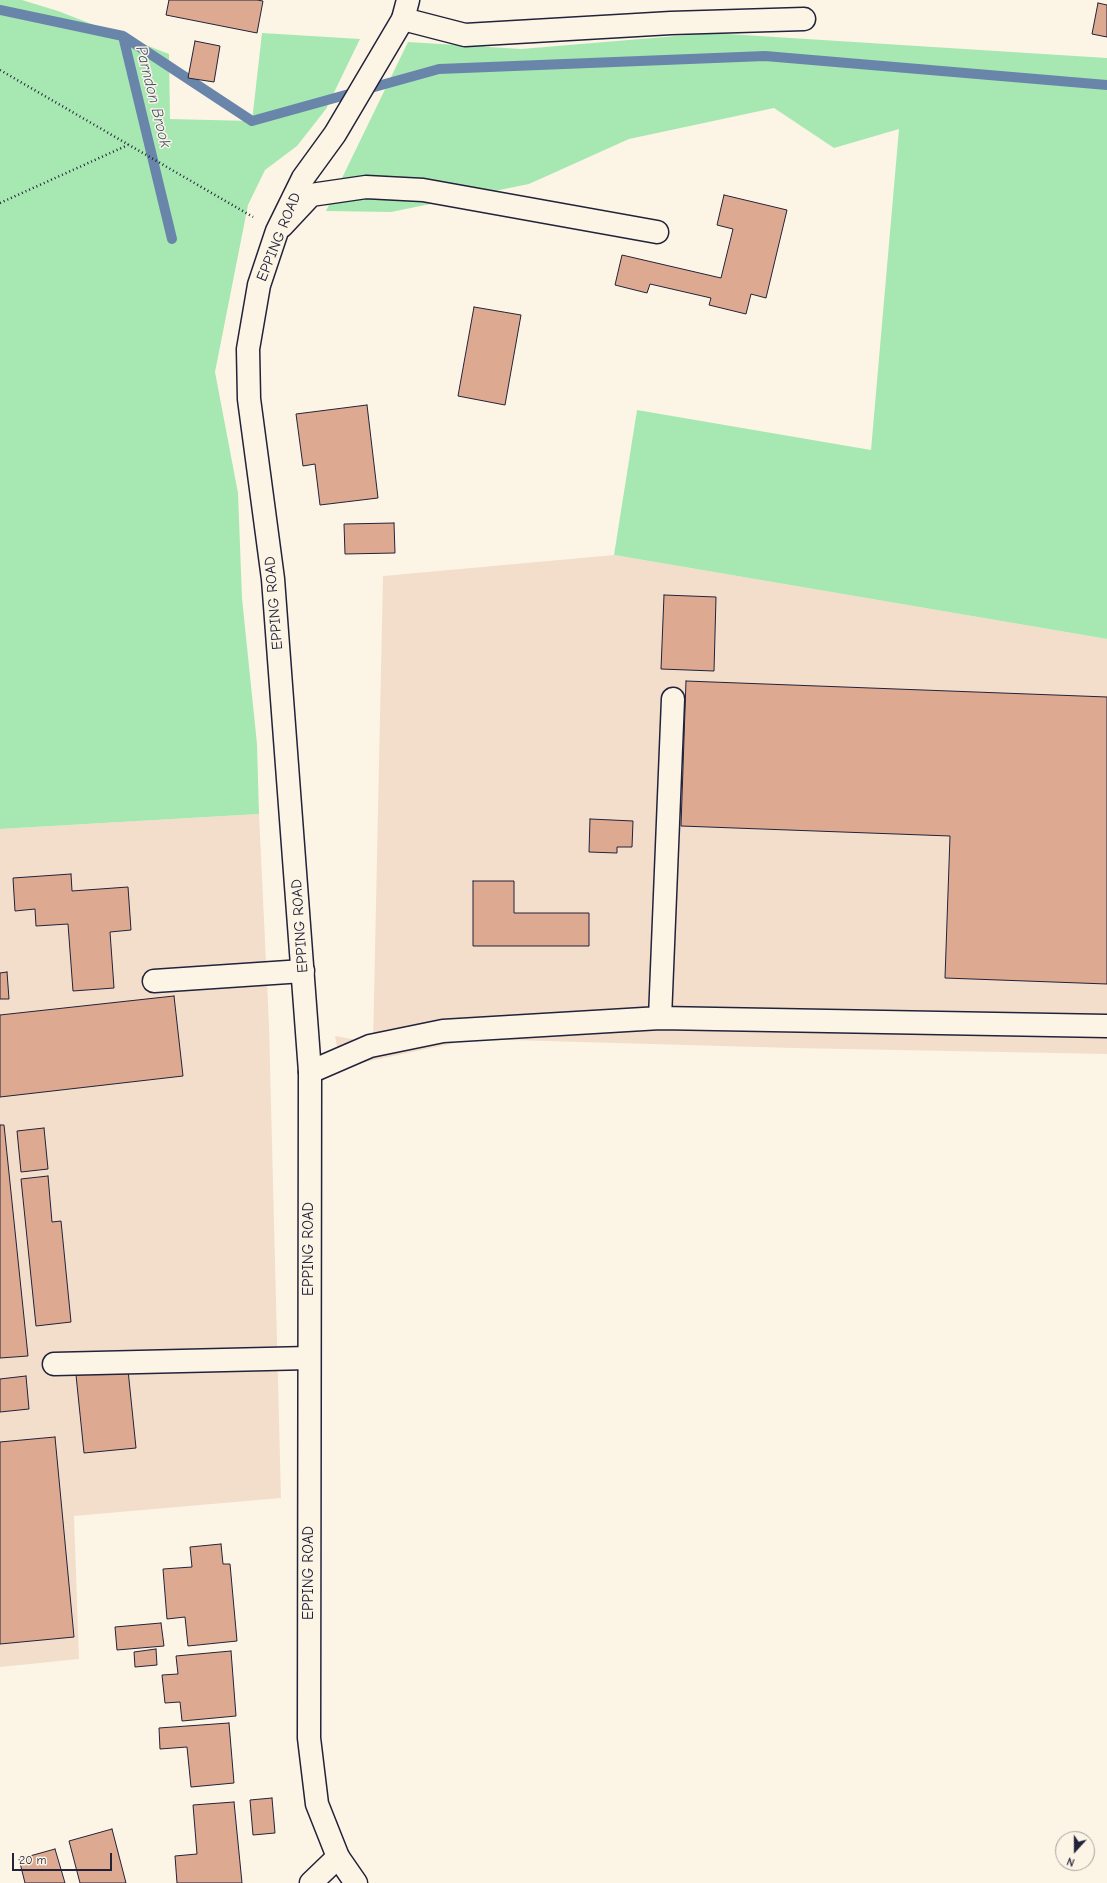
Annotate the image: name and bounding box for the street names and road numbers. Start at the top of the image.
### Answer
street label: EPPING ROAD [253,190,305,284]
street label: EPPING ROAD [261,555,287,651]
street label: EPPING ROAD [288,878,312,974]
street label: EPPING ROAD [300,1202,318,1296]
street label: EPPING ROAD [300,1526,318,1620]

